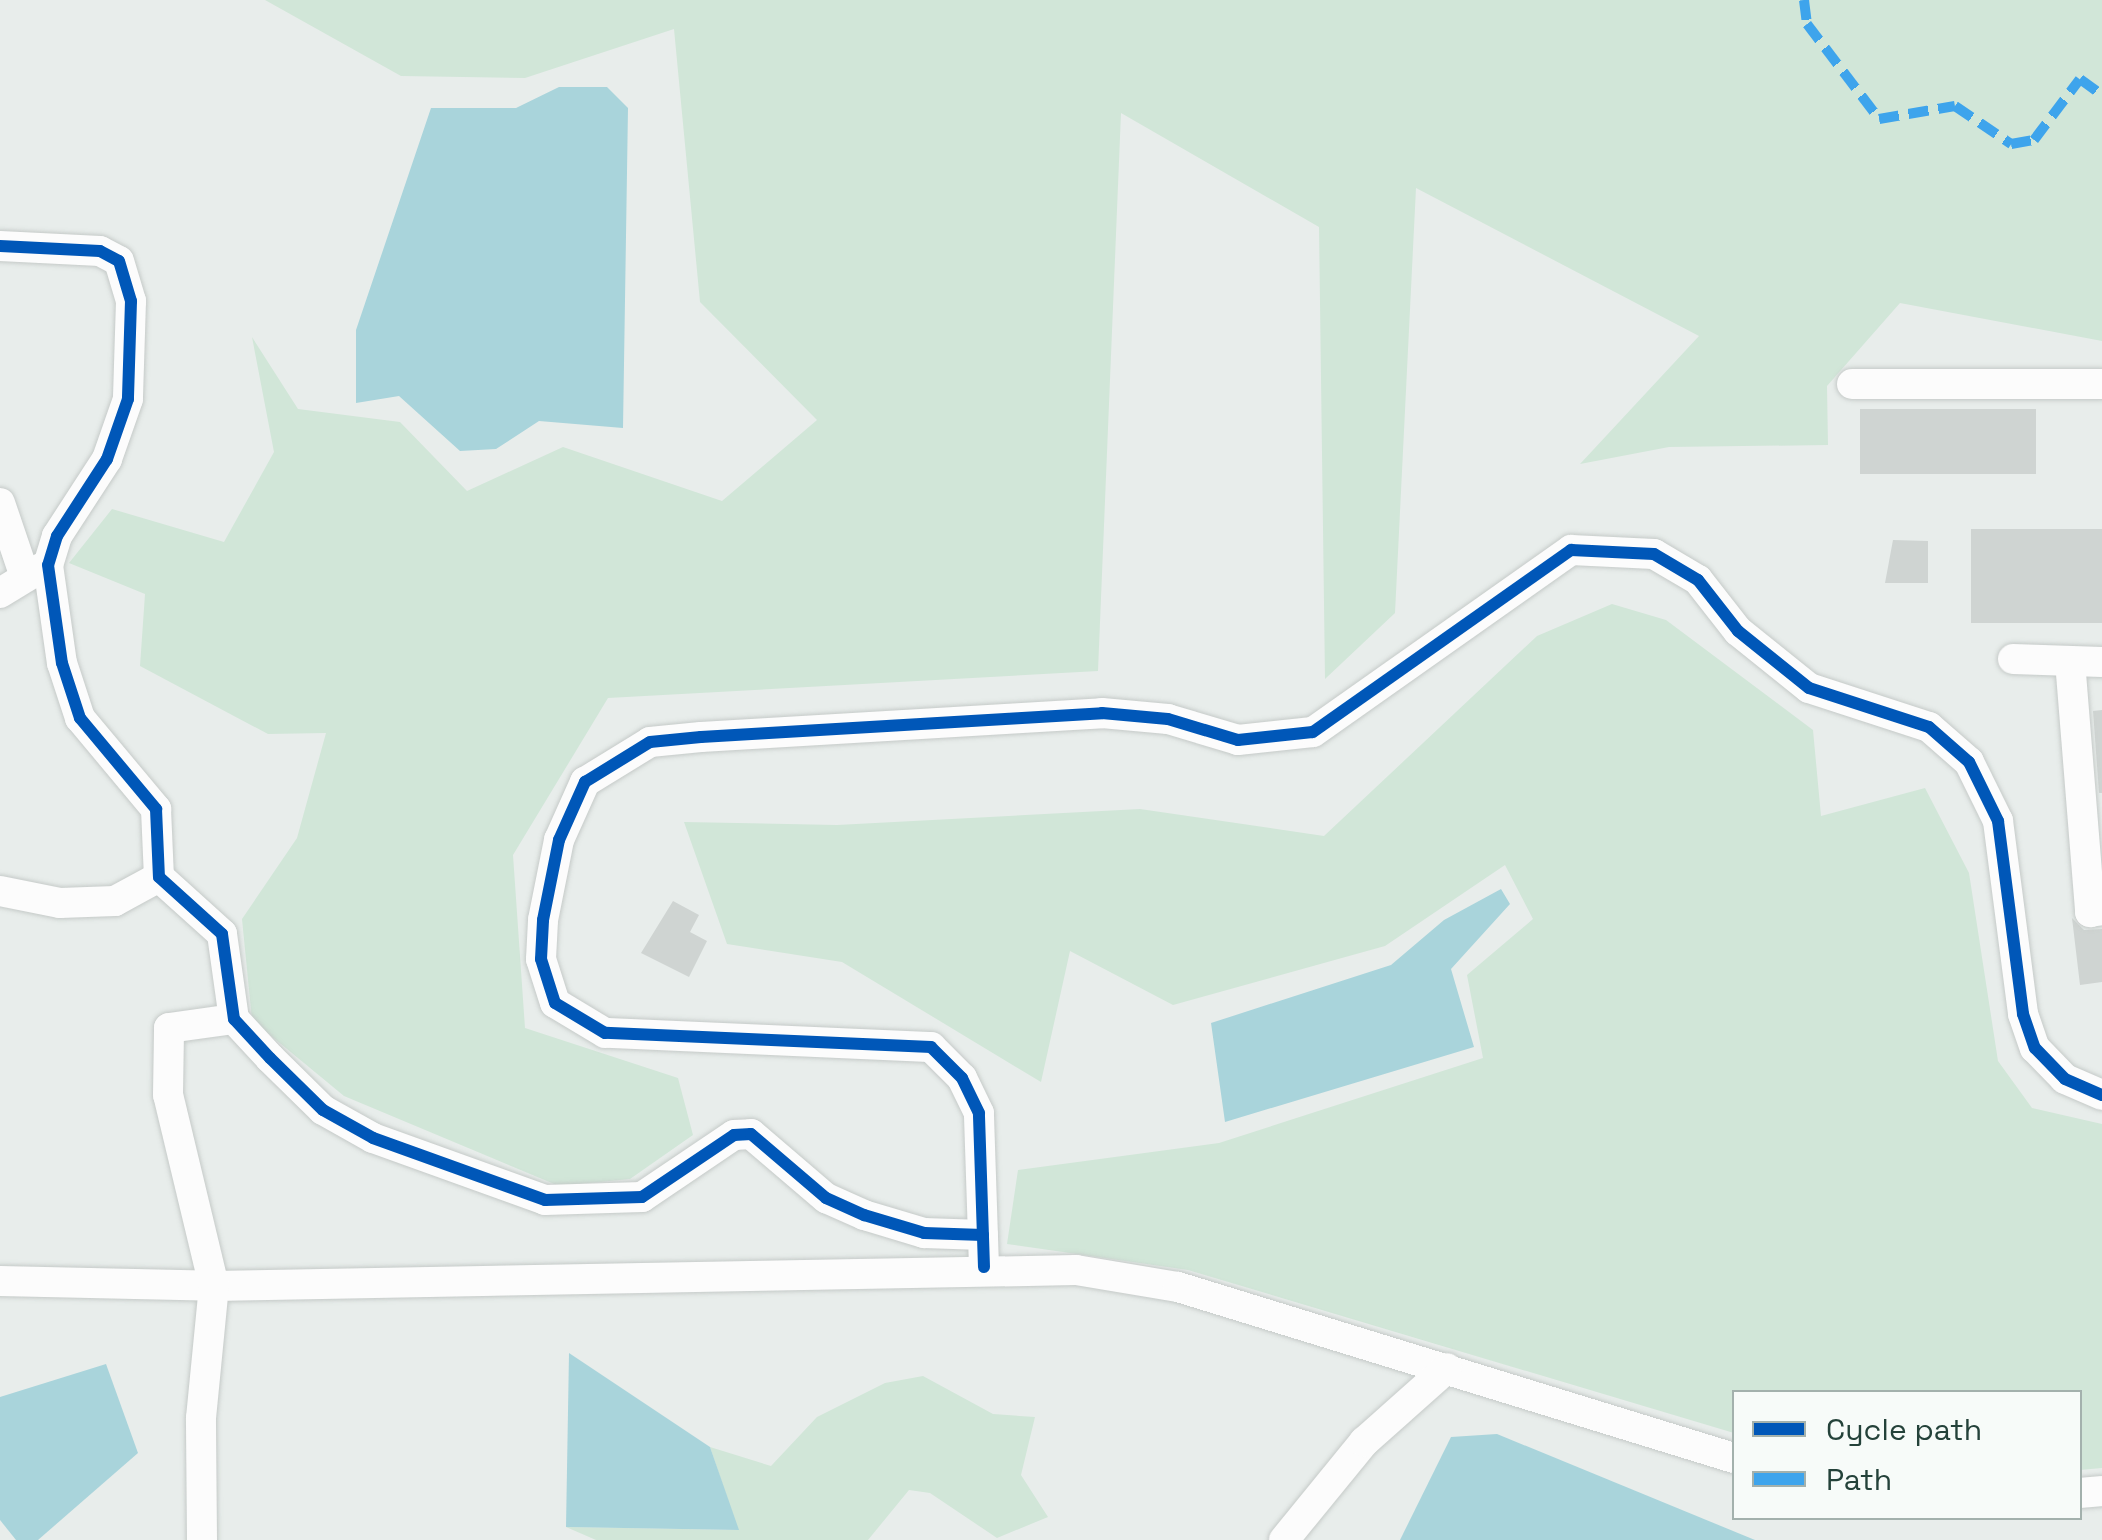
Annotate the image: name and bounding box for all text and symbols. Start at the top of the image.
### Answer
legend [1732,1390,2082,1520]
text: Cycle path [1826,1410,1982,1449]
text: Path [1826,1460,1892,1499]

